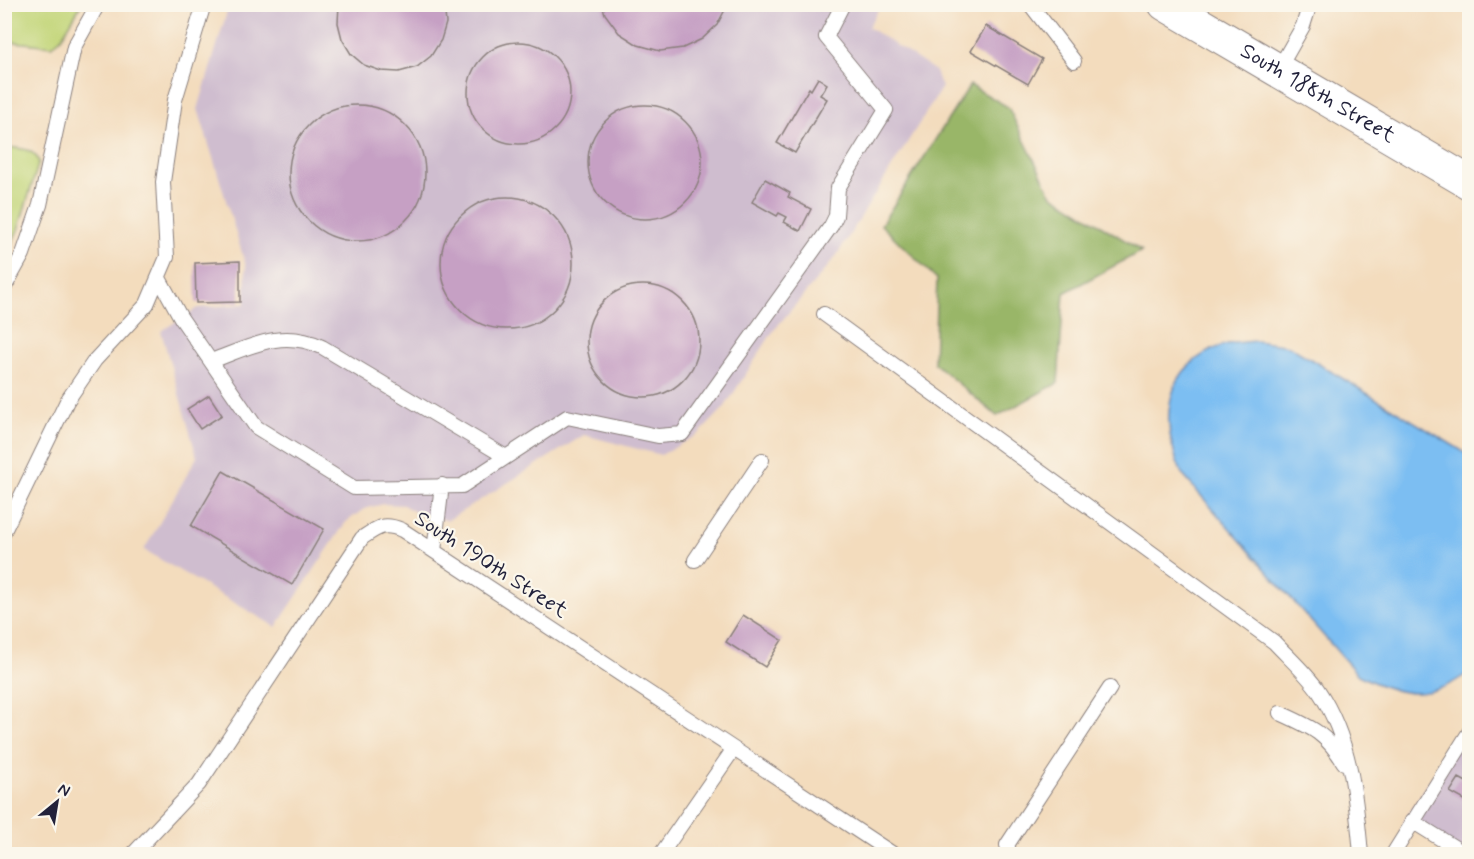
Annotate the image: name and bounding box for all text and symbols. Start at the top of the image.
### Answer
street label: South 188th Street [1235,37,1400,150]
street label: South 190th Street [409,505,573,625]
north arrow [27,772,87,832]
text: N [54,779,74,802]

